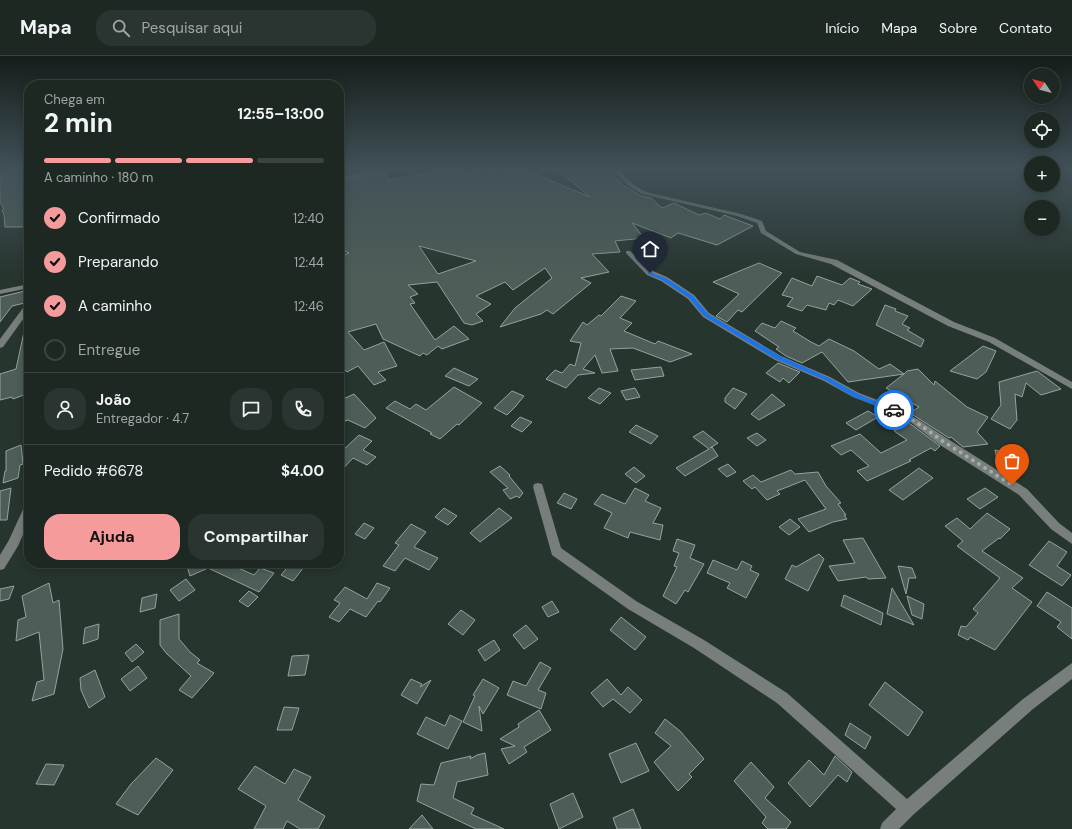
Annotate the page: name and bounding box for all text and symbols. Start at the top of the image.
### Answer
search box [96,10,376,46]
text: Mapa [20,15,72,40]
icon: search [110,17,132,39]
text: Pesquisar aqui [142,18,242,38]
text: Início [825,19,859,37]
text: Mapa [881,19,917,37]
text: Sobre [939,19,977,37]
text: Contato [999,19,1052,37]
north arrow [1024,68,1060,104]
map controls [1024,68,1060,236]
text: Chega em [44,91,105,108]
text: 12:55–13:00 [238,104,324,124]
text: 2 min [44,106,113,140]
button: locate [1024,112,1060,148]
button: + [1024,156,1060,192]
text: A caminho · 180 m [44,169,153,186]
button: − [1024,200,1060,236]
icon: check [44,207,66,229]
text: Confirmado [78,208,160,228]
text: 12:40 [293,210,324,227]
pin [633,232,667,273]
icon: home [639,238,661,260]
icon: check [44,251,66,273]
text: Preparando [78,252,159,272]
text: 12:44 [294,254,324,271]
icon: check [44,295,66,317]
text: A caminho [78,296,152,316]
text: 12:46 [294,298,324,315]
text: Entregue [78,340,140,360]
button: person [44,388,86,430]
button: chat [230,388,272,430]
button: phone [282,388,324,430]
text: João [96,390,131,410]
courier [874,390,914,430]
icon: car [883,399,905,421]
text: Entregador · 4.7 [96,410,189,427]
pin [995,444,1029,485]
icon: bag [1001,450,1023,472]
text: Pedido #6678 [44,461,143,481]
text: $4.00 [281,461,324,481]
button: Ajuda [44,514,180,560]
button: Compartilhar [188,514,324,560]

